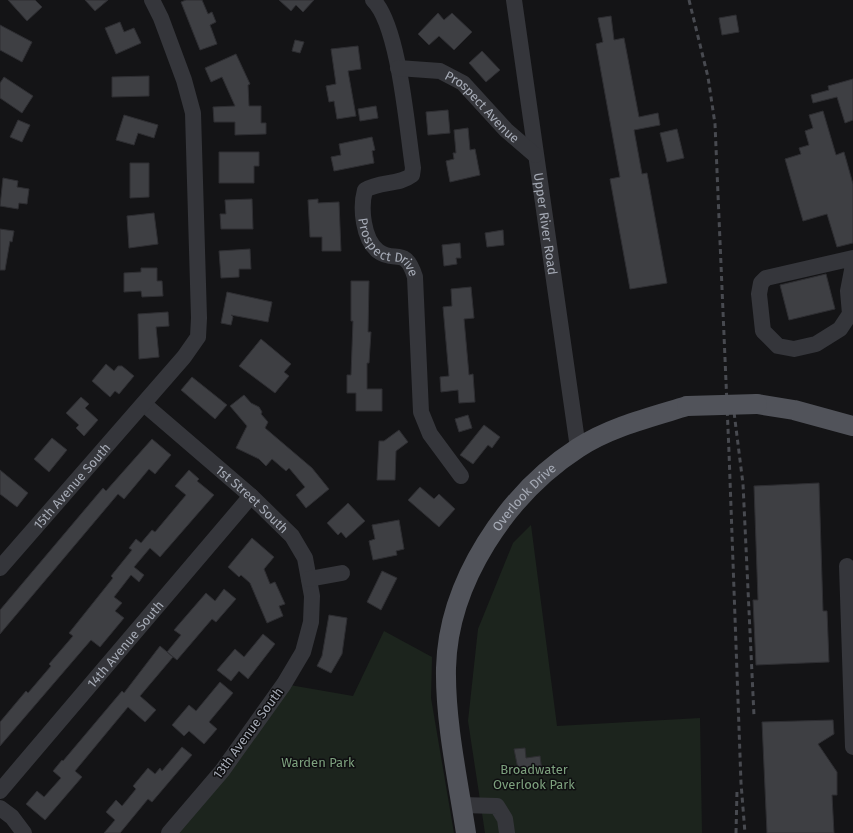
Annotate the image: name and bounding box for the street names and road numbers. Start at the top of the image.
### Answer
street label: Prospect Avenue [443,68,522,146]
street label: Upper River Road [531,172,561,276]
street label: Prospect Drive [356,217,422,278]
street label: 15th Avenue South [30,440,113,532]
street label: Overlook Drive [489,460,559,534]
street label: 1st Street South [213,462,292,536]
street label: 14th Avenue South [84,597,166,691]
street label: 13th Avenue South [210,684,286,782]

